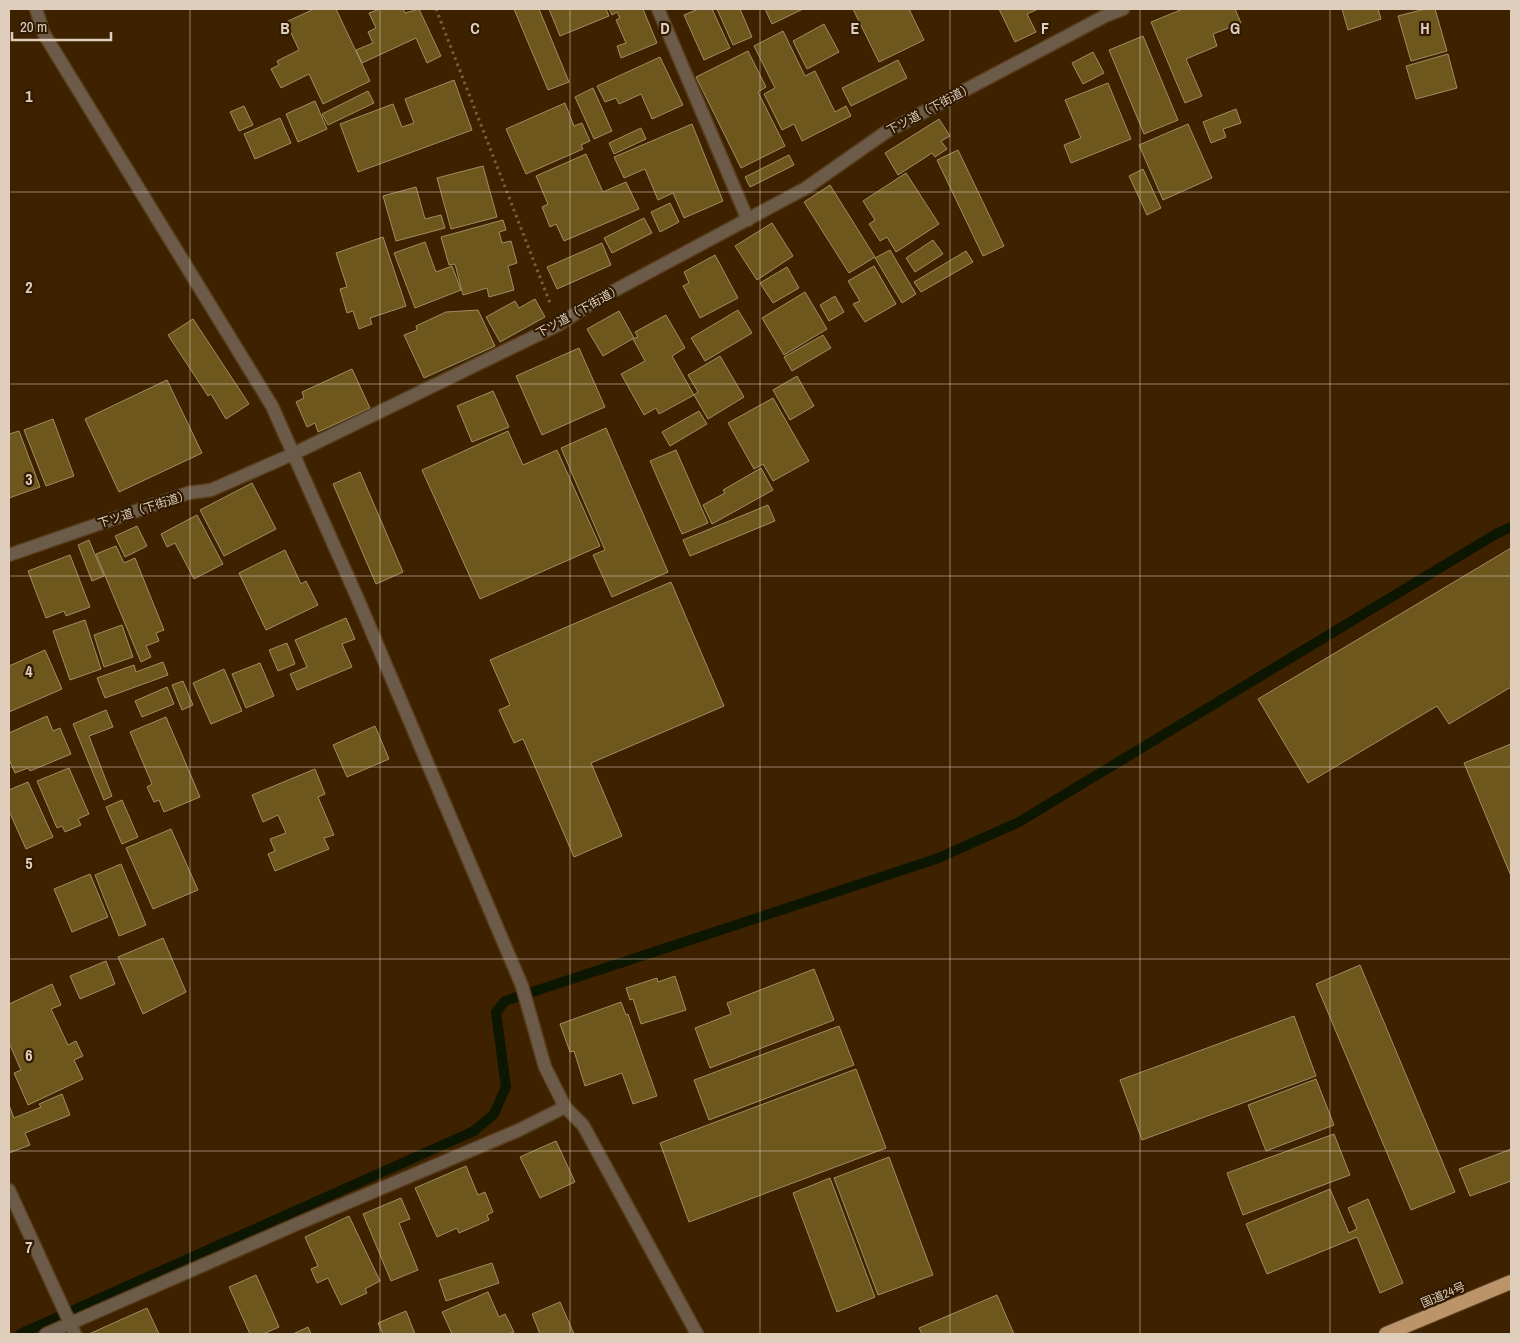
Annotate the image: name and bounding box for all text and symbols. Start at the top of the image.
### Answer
scale bar [12,10,111,42]
text: 20 m [20,16,47,37]
text: B [280,17,290,39]
text: C [470,17,480,39]
text: D [660,17,670,39]
text: E [851,17,860,39]
text: F [1041,17,1049,39]
text: G [1230,17,1240,39]
text: H [1420,17,1430,39]
street label: 下ツ道（下街道） [884,79,976,139]
text: 1 [25,85,33,107]
text: 2 [25,276,33,298]
street label: 下ツ道（下街道） [533,281,625,341]
text: 3 [25,468,33,490]
street label: 下ツ道（下街道） [96,487,192,531]
text: 4 [25,660,33,682]
text: 5 [25,852,33,874]
text: 6 [25,1044,33,1066]
text: 7 [25,1236,33,1258]
street label: 国道24号 [1418,1278,1468,1312]

